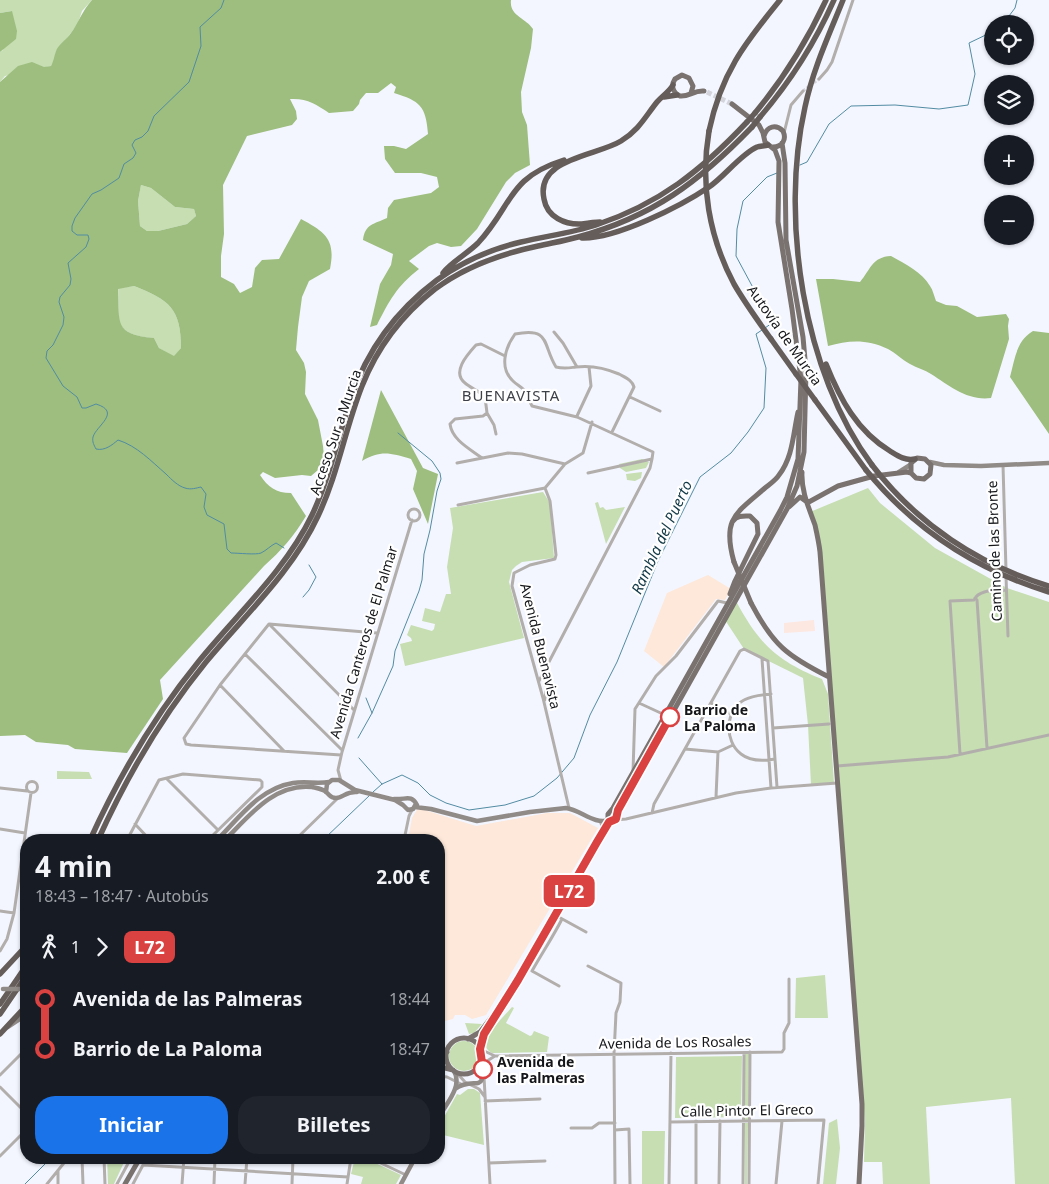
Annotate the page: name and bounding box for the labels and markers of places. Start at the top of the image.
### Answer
place label: Barrio de La Paloma [684,700,756,735]
marker: Barrio de La Paloma [660,707,680,727]
place label: Avenida de las Palmeras [497,1052,585,1087]
marker: Avenida de las Palmeras [473,1059,493,1079]

